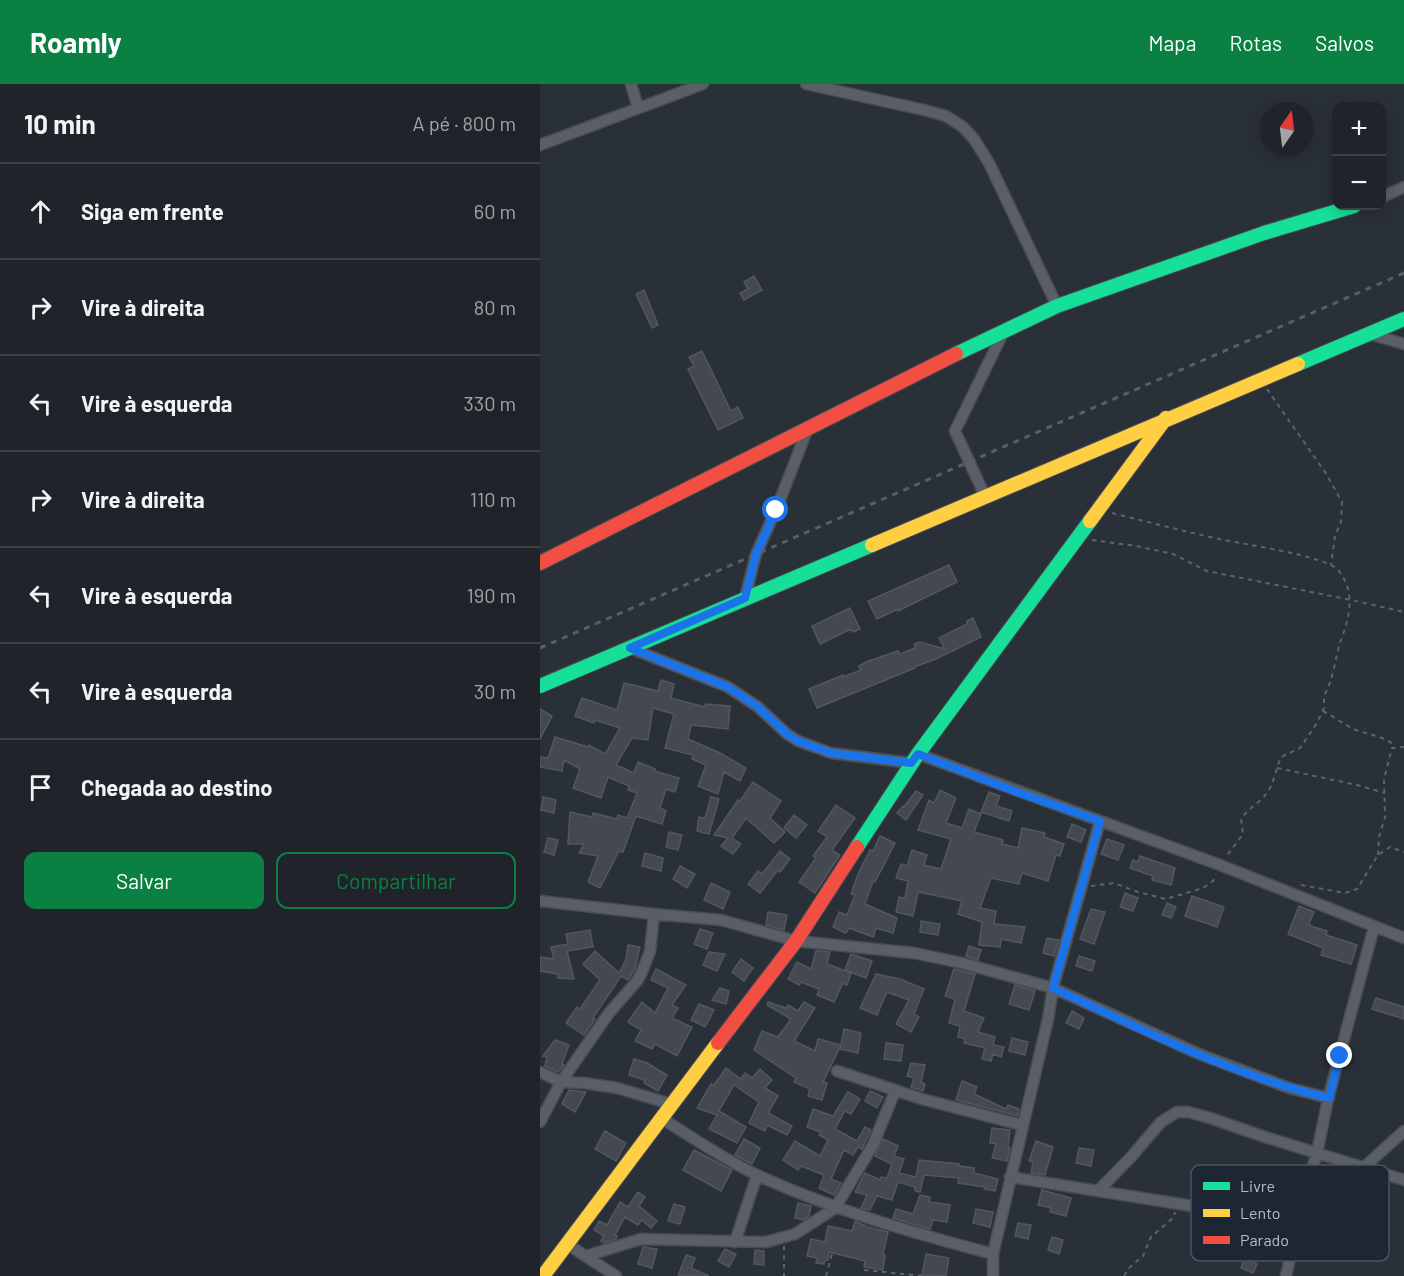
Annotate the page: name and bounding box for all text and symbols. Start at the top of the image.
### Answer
text: Roamly [30,25,122,59]
text: Mapa [1148,30,1196,55]
text: Rotas [1229,30,1282,55]
text: Salvos [1315,30,1374,55]
north arrow [1260,102,1314,156]
map controls [1332,102,1386,210]
button: + [1332,102,1386,156]
text: 10 min [24,108,96,139]
text: A pé · 800 m [413,111,516,135]
button: − [1332,156,1386,210]
icon: ahead [24,195,57,228]
text: Siga em frente [81,198,224,224]
text: 60 m [474,199,516,223]
icon: right [24,291,57,324]
text: Vire à direita [81,294,205,320]
text: 80 m [474,295,516,319]
icon: left [24,387,57,420]
text: Vire à esquerda [81,390,232,416]
text: 330 m [464,391,516,415]
icon: right [24,483,57,516]
text: Vire à direita [81,486,205,512]
text: 110 m [470,487,516,511]
route start [762,496,788,522]
icon: left [24,579,57,612]
text: Vire à esquerda [81,582,232,608]
text: 190 m [467,583,516,607]
icon: left [24,675,57,708]
text: Vire à esquerda [81,678,232,704]
text: 30 m [474,679,516,703]
icon: arrive [24,771,57,804]
text: Chegada ao destino [81,774,272,800]
button: Salvar [24,852,264,909]
button: Compartilhar [276,852,516,909]
route end [1326,1042,1352,1068]
legend [1191,1165,1389,1261]
text: Livre [1240,1176,1275,1195]
text: Lento [1240,1203,1281,1222]
text: Parado [1240,1230,1289,1249]

